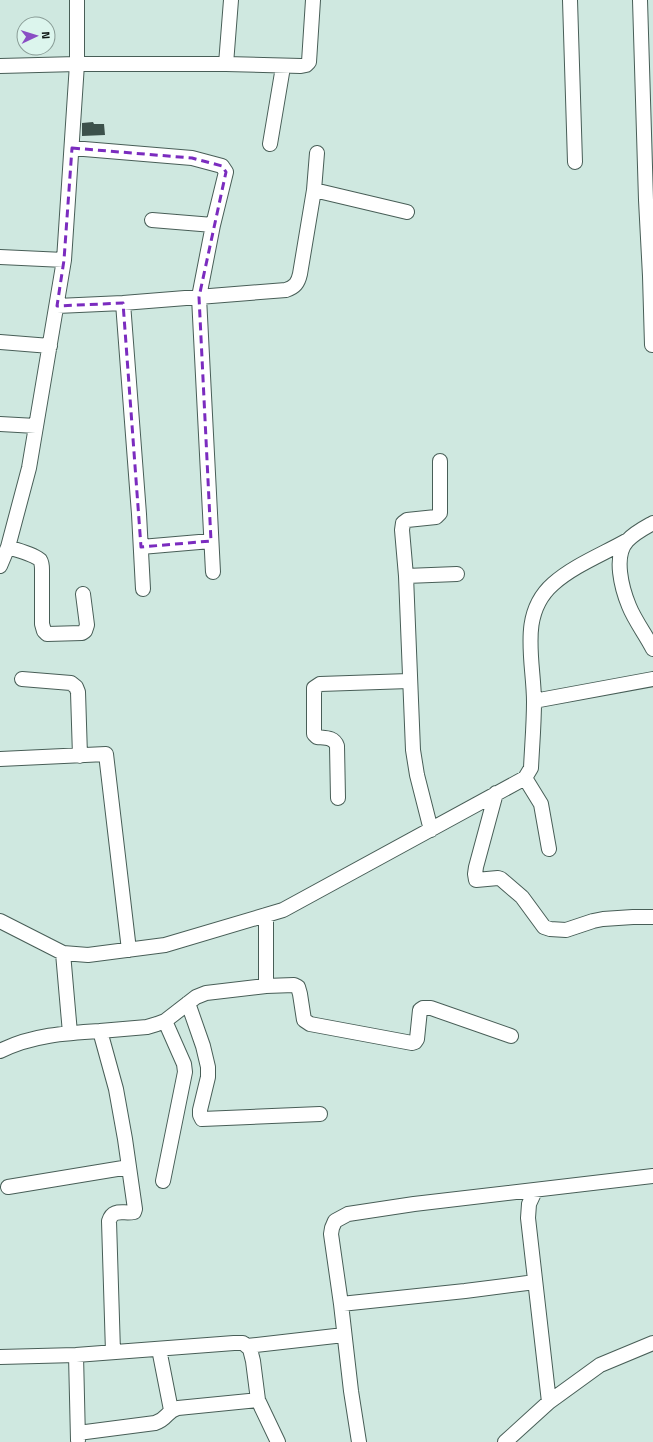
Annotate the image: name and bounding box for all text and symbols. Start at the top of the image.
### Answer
north arrow [16,16,56,56]
text: N [38,31,54,40]

